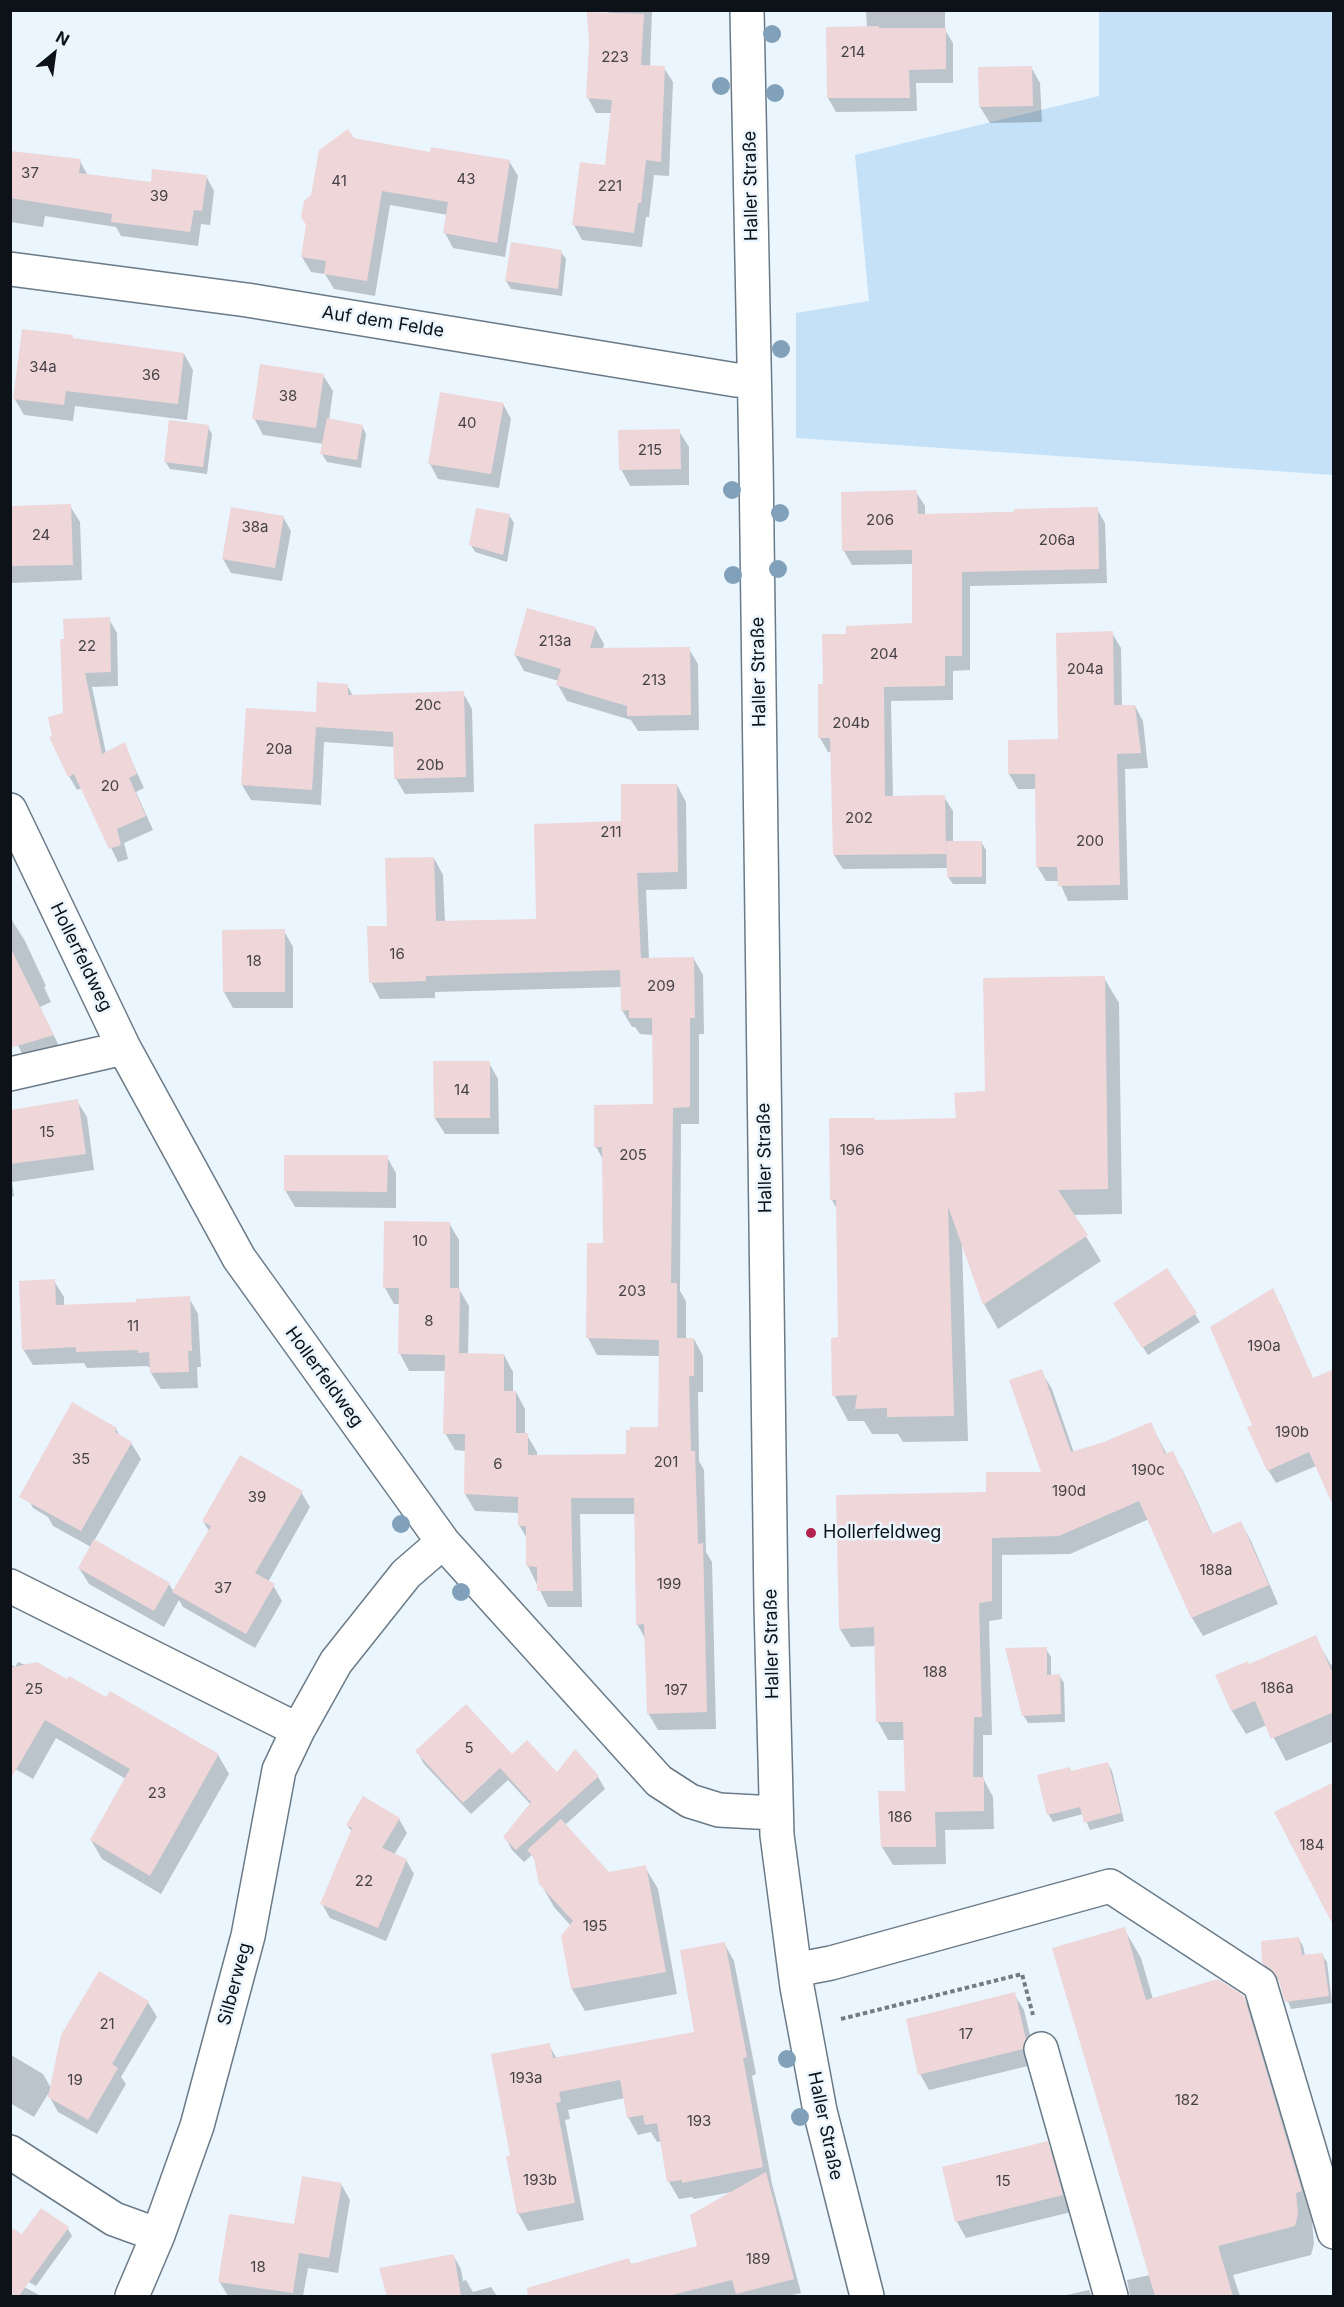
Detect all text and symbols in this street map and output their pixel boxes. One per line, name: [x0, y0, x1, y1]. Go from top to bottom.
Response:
north arrow: [24, 24, 84, 84]
text: N: [53, 27, 73, 50]
house number: 214: [841, 43, 865, 61]
house number: 223: [601, 48, 629, 66]
street label: Haller Straße: [739, 131, 763, 241]
house number: 37: [21, 164, 39, 182]
house number: 43: [457, 170, 475, 188]
house number: 41: [331, 172, 347, 190]
house number: 221: [598, 177, 622, 195]
house number: 39: [150, 187, 168, 205]
street label: Auf dem Felde: [320, 302, 446, 342]
house number: 34a: [29, 358, 57, 376]
house number: 36: [142, 366, 160, 384]
house number: 38: [279, 387, 297, 405]
house number: 40: [457, 414, 477, 432]
house number: 215: [638, 441, 662, 459]
house number: 206: [866, 511, 894, 529]
house number: 38a: [242, 518, 268, 536]
house number: 24: [32, 526, 50, 544]
house number: 206a: [1039, 531, 1075, 549]
street label: Haller Straße: [747, 617, 771, 727]
house number: 213a: [539, 632, 571, 650]
house number: 22: [78, 637, 96, 655]
house number: 204: [870, 645, 898, 663]
house number: 204a: [1067, 660, 1103, 678]
house number: 213: [642, 671, 666, 689]
house number: 20c: [414, 696, 442, 714]
house number: 204b: [832, 714, 870, 732]
house number: 20a: [265, 740, 293, 758]
house number: 20b: [416, 756, 444, 774]
house number: 20: [101, 777, 119, 795]
house number: 202: [845, 809, 873, 827]
house number: 211: [600, 823, 622, 841]
house number: 200: [1076, 832, 1104, 850]
street label: Hollerfeldweg: [45, 899, 117, 1015]
house number: 16: [389, 945, 405, 963]
house number: 18: [246, 952, 262, 970]
house number: 209: [647, 977, 675, 995]
house number: 14: [454, 1081, 470, 1099]
street label: Haller Straße: [753, 1103, 777, 1213]
house number: 15: [39, 1123, 55, 1141]
house number: 196: [840, 1141, 864, 1159]
house number: 205: [619, 1146, 647, 1164]
house number: 10: [412, 1232, 428, 1250]
house number: 203: [618, 1282, 646, 1300]
house number: 8: [424, 1312, 434, 1330]
house number: 11: [127, 1317, 139, 1335]
street label: Hollerfeldweg: [280, 1323, 368, 1431]
house number: 190a: [1247, 1337, 1281, 1355]
house number: 190b: [1275, 1423, 1309, 1441]
house number: 35: [72, 1450, 90, 1468]
house number: 201: [654, 1453, 678, 1471]
house number: 6: [493, 1455, 503, 1473]
house number: 190c: [1131, 1461, 1165, 1479]
house number: 190d: [1052, 1482, 1086, 1500]
house number: 39: [248, 1488, 266, 1506]
place label: Hollerfeldweg: [823, 1522, 941, 1544]
marker: Hollerfeldweg: [804, 1526, 818, 1540]
house number: 188a: [1199, 1561, 1233, 1579]
house number: 199: [657, 1575, 681, 1593]
house number: 37: [214, 1579, 232, 1597]
street label: Haller Straße: [760, 1589, 784, 1699]
house number: 188: [923, 1663, 947, 1681]
house number: 186a: [1260, 1679, 1294, 1697]
house number: 25: [25, 1680, 43, 1698]
house number: 197: [664, 1681, 688, 1699]
house number: 5: [464, 1739, 474, 1757]
house number: 23: [148, 1784, 166, 1802]
house number: 186: [888, 1808, 912, 1826]
house number: 184: [1299, 1836, 1325, 1854]
house number: 22: [355, 1872, 373, 1890]
house number: 195: [583, 1917, 607, 1935]
street label: Silberweg: [214, 1940, 256, 2028]
house number: 21: [99, 2015, 115, 2033]
house number: 17: [959, 2025, 973, 2043]
house number: 193a: [509, 2069, 543, 2087]
street label: Haller Straße: [803, 2070, 847, 2182]
house number: 19: [67, 2071, 83, 2089]
house number: 182: [1175, 2091, 1199, 2109]
house number: 193: [687, 2112, 711, 2130]
house number: 193b: [523, 2171, 557, 2189]
house number: 15: [995, 2172, 1011, 2190]
house number: 189: [746, 2250, 770, 2268]
house number: 18: [250, 2258, 266, 2276]

